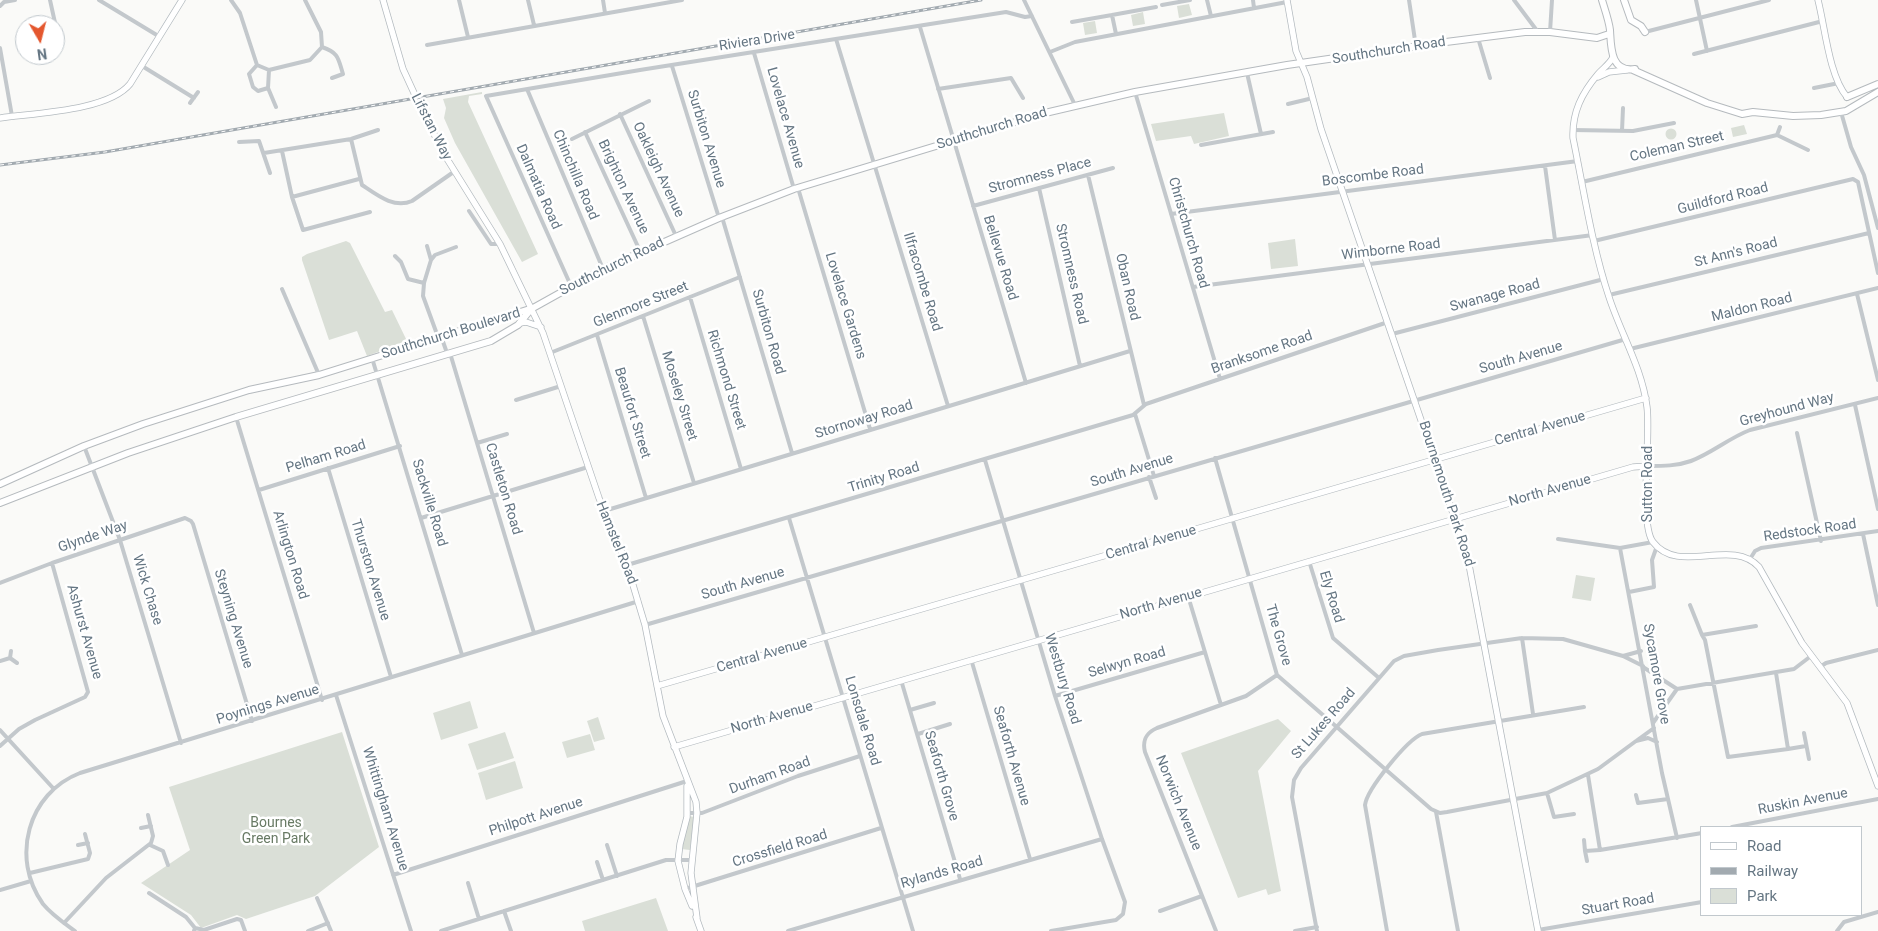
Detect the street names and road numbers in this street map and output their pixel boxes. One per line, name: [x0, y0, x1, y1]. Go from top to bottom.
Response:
street label: Riviera Drive: [718, 27, 796, 55]
street label: Southchurch Road: [1331, 34, 1447, 68]
street label: Lovelace Avenue: [763, 65, 807, 171]
street label: Surbiton Avenue: [683, 88, 729, 190]
street label: Lifstan Way: [407, 91, 455, 163]
street label: Southchurch Road: [935, 104, 1049, 154]
street label: Oakleigh Avenue: [629, 120, 687, 220]
street label: Chinchilla Road: [548, 127, 602, 223]
street label: Coleman Street: [1628, 128, 1726, 166]
street label: Brighton Avenue: [594, 137, 652, 237]
street label: Dalmatia Road: [512, 142, 564, 232]
street label: Stromness Place: [987, 154, 1093, 198]
street label: Boscombe Road: [1321, 161, 1425, 191]
street label: Christchurch Road: [1164, 176, 1212, 290]
street label: Guildford Road: [1676, 180, 1770, 218]
street label: Bellevue Road: [979, 214, 1021, 302]
street label: Stromness Road: [1051, 222, 1091, 326]
street label: Ilfracombe Road: [899, 230, 945, 334]
street label: Southchurch Road: [557, 234, 667, 300]
street label: St Ann's Road: [1693, 235, 1779, 271]
street label: Wimborne Road: [1341, 236, 1441, 264]
street label: Lovelace Gardens: [821, 251, 869, 361]
street label: Oban Road: [1111, 252, 1143, 322]
street label: Swanage Road: [1448, 276, 1542, 316]
street label: Glenmore Street: [591, 278, 691, 332]
street label: Surbiton Road: [748, 287, 788, 377]
street label: Maldon Road: [1710, 290, 1794, 326]
street label: Southchurch Boulevard: [380, 305, 522, 363]
street label: Richmond Street: [703, 328, 749, 432]
street label: Branksome Road: [1209, 328, 1315, 378]
street label: South Avenue: [1478, 338, 1564, 378]
street label: Moseley Street: [657, 349, 701, 443]
street label: Beaufort Street: [610, 365, 654, 461]
street label: Greyhound Way: [1738, 389, 1836, 431]
street label: Stornoway Road: [813, 397, 915, 443]
street label: Central Avenue: [1493, 408, 1587, 450]
street label: Bournemouth Park Road: [1415, 419, 1477, 569]
street label: Pelham Road: [284, 437, 368, 477]
street label: Castleton Road: [481, 441, 525, 537]
street label: Sutton Road: [1640, 446, 1656, 522]
street label: South Avenue: [1089, 450, 1175, 492]
street label: Sackville Road: [408, 457, 450, 549]
street label: Trinity Road: [846, 459, 922, 497]
street label: North Avenue: [1507, 471, 1593, 511]
street label: Hamstel Road: [592, 499, 640, 587]
street label: Arlington Road: [269, 509, 311, 601]
street label: Redstock Road: [1762, 516, 1858, 546]
street label: Glynde Way: [56, 517, 130, 557]
street label: Thurston Avenue: [347, 517, 393, 623]
street label: Central Avenue: [1104, 522, 1198, 564]
street label: Wick Chase: [128, 553, 166, 627]
street label: South Avenue: [700, 564, 786, 604]
street label: Steyning Avenue: [210, 567, 256, 671]
street label: Ely Road: [1315, 569, 1347, 625]
street label: Ashurst Avenue: [62, 583, 106, 681]
street label: North Avenue: [1118, 584, 1204, 624]
street label: The Grove: [1261, 602, 1295, 668]
street label: Sycamore Grove: [1639, 622, 1673, 726]
street label: Westbury Road: [1040, 632, 1084, 726]
street label: Central Avenue: [715, 635, 809, 677]
street label: Selwyn Road: [1086, 644, 1168, 682]
street label: Lonsdale Road: [840, 674, 884, 768]
street label: Poynings Avenue: [215, 681, 321, 729]
street label: St Lukes Road: [1289, 685, 1359, 763]
street label: North Avenue: [729, 698, 815, 738]
street label: Seaforth Avenue: [989, 704, 1033, 808]
street label: Seaforth Grove: [920, 729, 962, 823]
street label: Whittingham Avenue: [358, 745, 412, 873]
street label: Norwich Avenue: [1151, 753, 1205, 853]
street label: Durham Road: [727, 754, 813, 798]
street label: Ruskin Avenue: [1757, 785, 1849, 819]
street label: Philpott Avenue: [487, 794, 585, 840]
street label: Crossfield Road: [731, 827, 829, 871]
street label: Rylands Road: [899, 853, 985, 893]
street label: Stuart Road: [1580, 890, 1656, 920]

